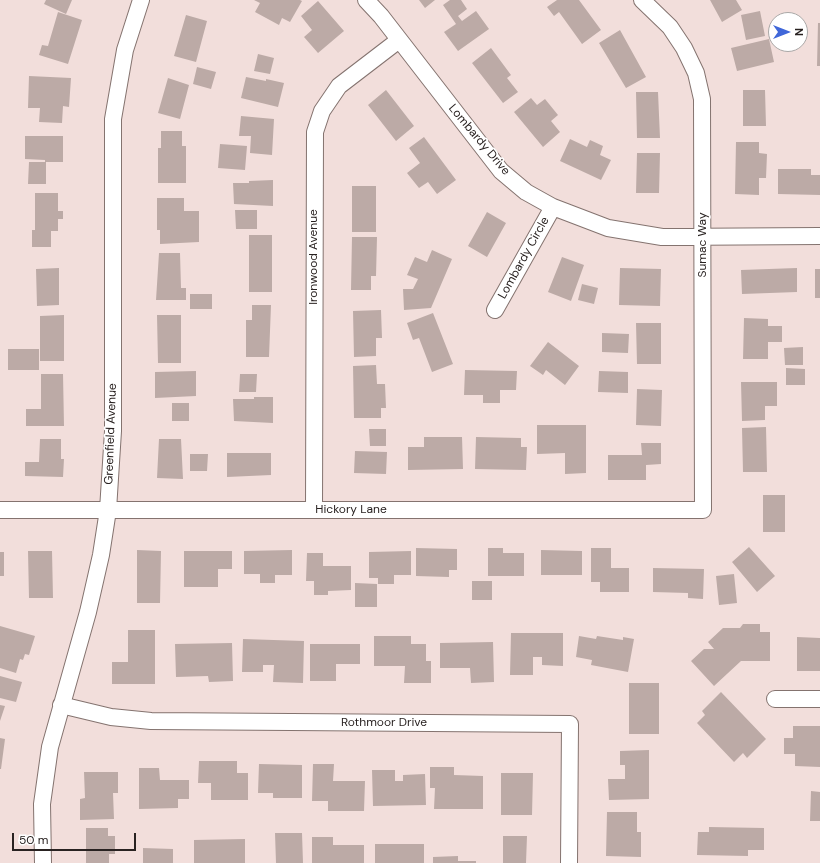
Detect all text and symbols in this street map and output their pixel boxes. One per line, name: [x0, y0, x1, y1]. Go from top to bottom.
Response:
north arrow: [768, 12, 808, 52]
text: N: [792, 28, 806, 36]
street label: Lombardy Drive: [445, 102, 513, 178]
street label: Ironwood Avenue: [307, 209, 321, 305]
street label: Sumac Way: [696, 212, 710, 278]
street label: Lombardy Circle: [496, 214, 552, 302]
street label: Greenfield Avenue: [102, 383, 120, 485]
street label: Hickory Lane: [315, 503, 387, 517]
street label: Rothmoor Drive: [341, 716, 427, 730]
scale bar: [14, 825, 138, 851]
text: 50 m: [19, 832, 48, 848]

